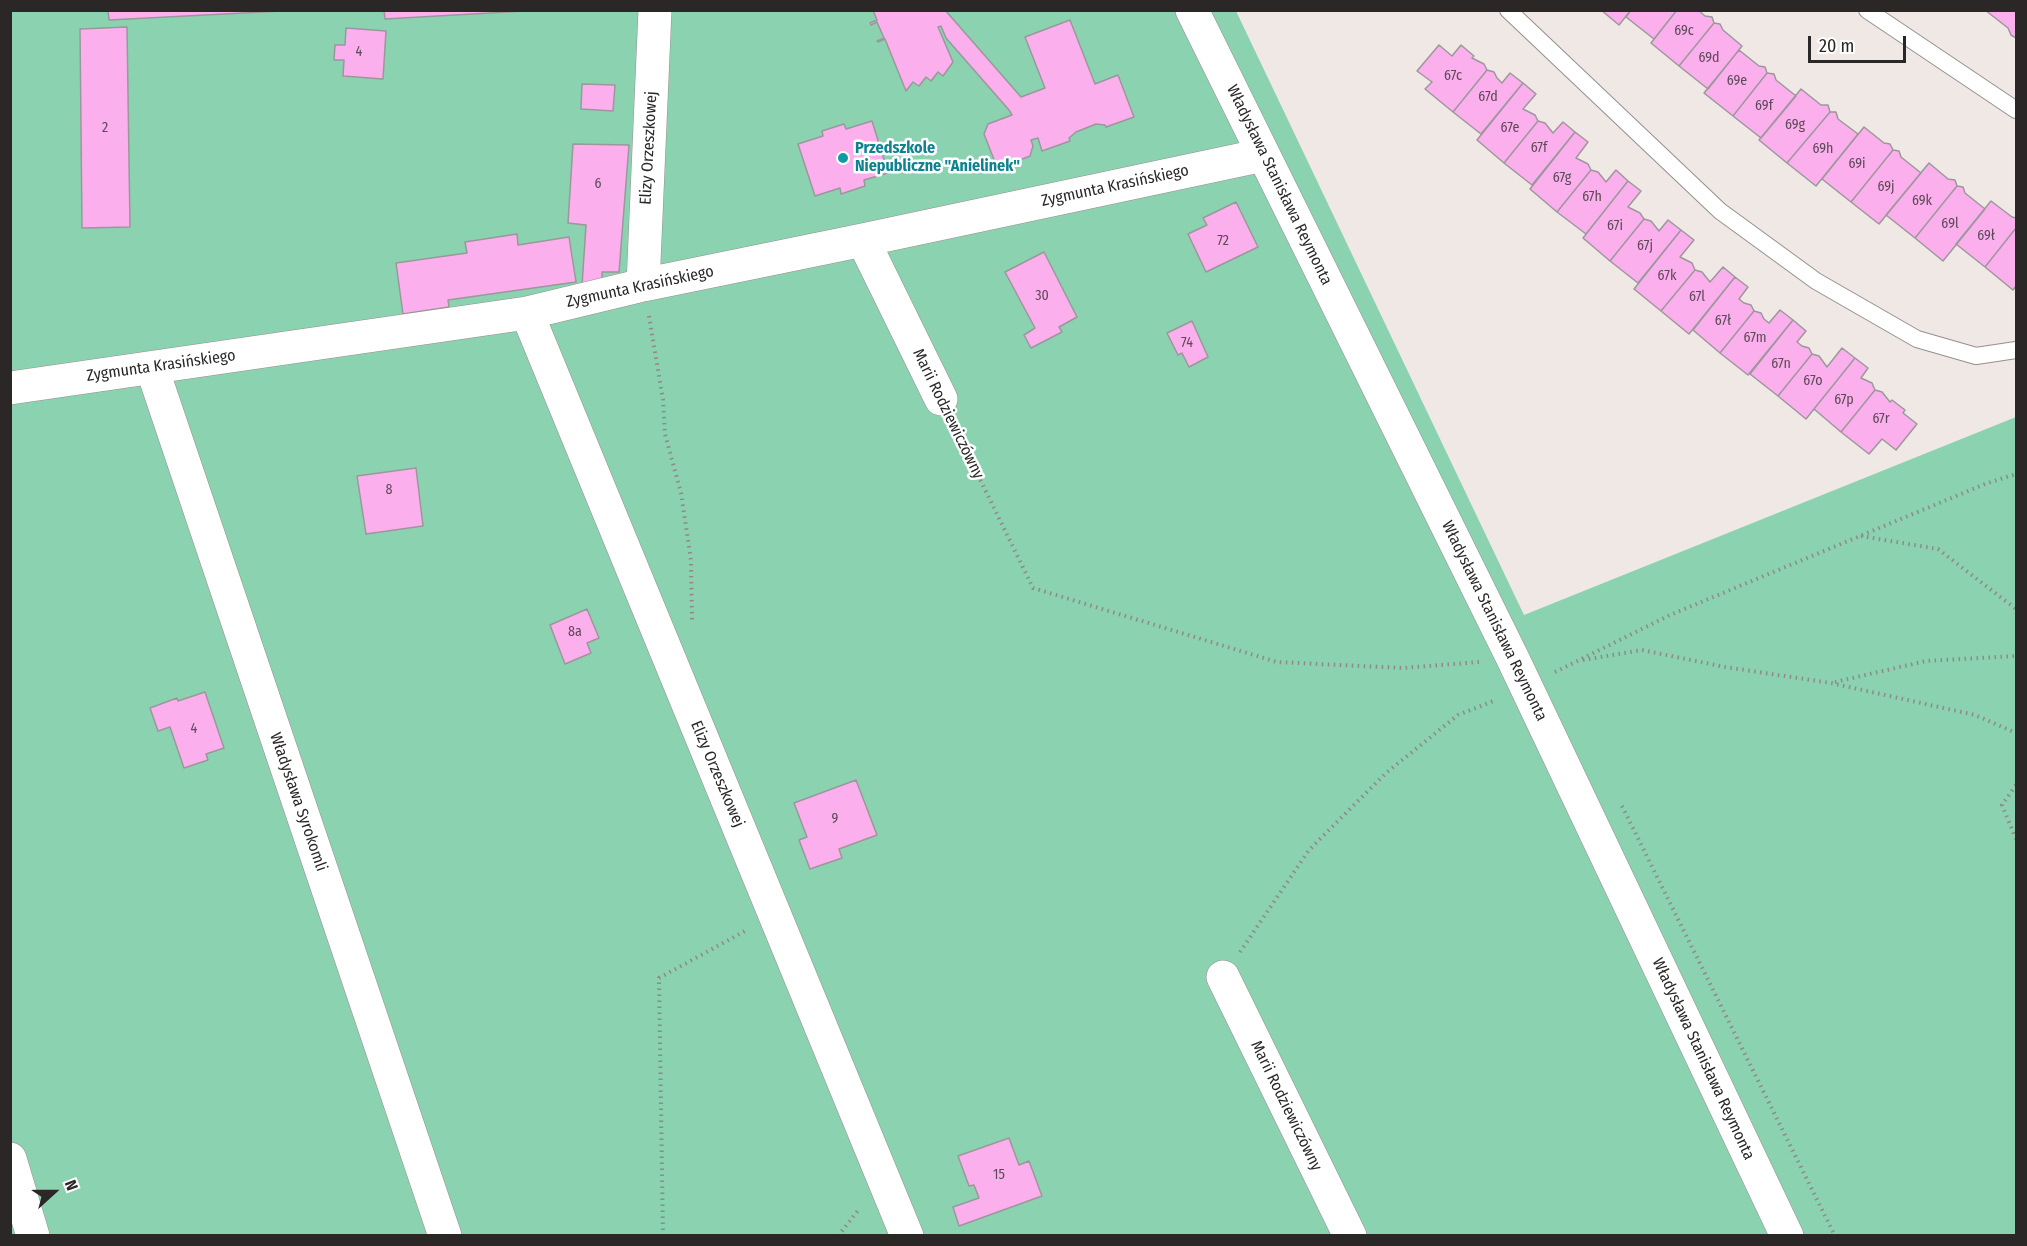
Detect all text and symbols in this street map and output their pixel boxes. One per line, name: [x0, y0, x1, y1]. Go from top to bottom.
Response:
house number: 69c: [1674, 23, 1694, 39]
scale bar: [1811, 24, 1908, 62]
text: 20 m: [1819, 35, 1854, 57]
house number: 4: [356, 44, 362, 60]
house number: 69d: [1698, 50, 1720, 66]
house number: 67c: [1444, 68, 1462, 84]
house number: 69e: [1727, 73, 1747, 89]
street label: Władysława Stanisława Reymonta: [1222, 82, 1336, 288]
house number: 67d: [1478, 89, 1498, 105]
street label: Elizy Orzeszkowej: [636, 91, 662, 205]
house number: 69f: [1755, 98, 1773, 114]
house number: 69g: [1785, 117, 1805, 133]
house number: 2: [102, 120, 108, 136]
house number: 67e: [1501, 120, 1519, 136]
place label: Przedszkole Niepubliczne "Anielinek": [855, 139, 1020, 177]
house number: 67f: [1531, 140, 1547, 156]
house number: 69h: [1813, 141, 1833, 157]
marker: Przedszkole Niepubliczne "Anielinek": [836, 151, 850, 165]
house number: 69i: [1848, 156, 1866, 172]
street label: Zygmunta Krasińskiego: [1040, 161, 1190, 211]
house number: 67g: [1553, 170, 1571, 186]
house number: 6: [595, 176, 601, 192]
house number: 69j: [1877, 179, 1895, 195]
house number: 67h: [1582, 189, 1602, 205]
house number: 69k: [1912, 193, 1932, 209]
house number: 69l: [1941, 216, 1959, 232]
house number: 67i: [1607, 218, 1623, 234]
house number: 69ł: [1977, 228, 1995, 244]
house number: 72: [1217, 233, 1229, 249]
house number: 67j: [1637, 238, 1653, 254]
street label: Zygmunta Krasińskiego: [565, 262, 715, 312]
house number: 67k: [1658, 268, 1676, 284]
house number: 30: [1035, 288, 1049, 304]
house number: 67l: [1689, 289, 1705, 305]
house number: 67ł: [1715, 313, 1731, 329]
house number: 67m: [1744, 330, 1766, 346]
house number: 74: [1181, 335, 1193, 351]
street label: Zygmunta Krasińskiego: [85, 346, 237, 386]
street label: Marii Rodziewiczówny: [908, 346, 988, 482]
house number: 67n: [1771, 356, 1791, 372]
house number: 67o: [1803, 373, 1823, 389]
house number: 67p: [1834, 392, 1854, 408]
house number: 67r: [1872, 411, 1890, 427]
house number: 8: [386, 482, 392, 498]
street label: Władysława Stanisława Reymonta: [1437, 518, 1551, 724]
house number: 8a: [568, 624, 582, 640]
street label: Elizy Orzeszkowej: [686, 718, 748, 830]
house number: 4: [191, 721, 197, 737]
street label: Władysława Syrokomli: [265, 730, 331, 874]
house number: 9: [832, 811, 838, 827]
street label: Władysława Stanisława Reymonta: [1648, 955, 1758, 1163]
street label: Marii Rodziewiczówny: [1246, 1038, 1326, 1174]
north arrow: [24, 1162, 84, 1222]
house number: 15: [993, 1167, 1005, 1183]
text: N: [61, 1177, 82, 1193]

